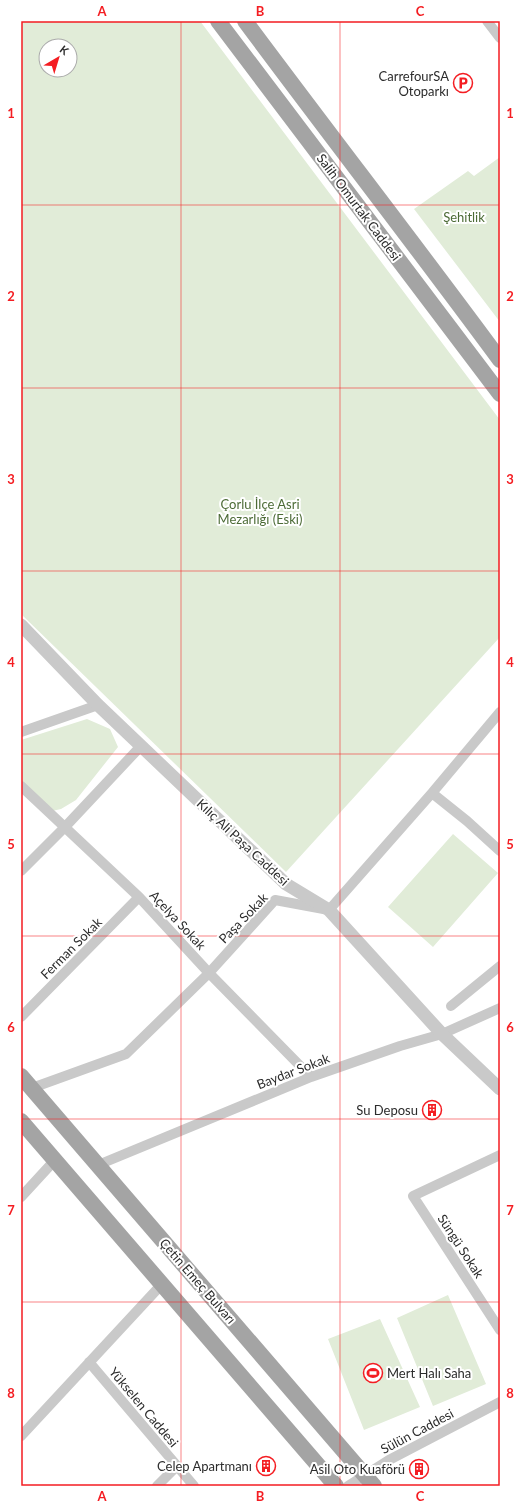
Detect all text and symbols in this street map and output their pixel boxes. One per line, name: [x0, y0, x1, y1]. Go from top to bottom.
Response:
text: A: [96, 3, 107, 19]
text: B: [256, 3, 265, 19]
text: C: [416, 3, 425, 19]
north arrow: [38, 38, 78, 78]
text: K: [57, 42, 72, 57]
place label: CarrefourSA Otoparkı: [379, 68, 449, 99]
parking icon: CarrefourSA Otoparkı: [452, 72, 474, 94]
text: 1: [7, 105, 15, 121]
text: 1: [506, 105, 514, 121]
street label: Salih Omurtak Caddesi: [314, 150, 404, 264]
park label: Şehitlik: [443, 209, 485, 225]
text: 2: [7, 288, 15, 304]
text: 2: [506, 288, 514, 304]
text: 3: [7, 471, 15, 487]
text: 3: [506, 471, 514, 487]
park label: Çorlu İlçe Asri Mezarlığı (Eski): [218, 496, 302, 527]
text: 4: [7, 654, 15, 670]
text: 4: [506, 654, 514, 670]
street label: Kılıç Ali Paşa Caddesi: [194, 795, 292, 889]
text: 5: [7, 836, 15, 852]
text: 5: [506, 836, 514, 852]
street label: Açelya Sokak: [147, 887, 210, 953]
street label: Paşa Sokak: [215, 889, 271, 946]
street label: Ferman Sokak: [37, 914, 105, 982]
text: 6: [7, 1019, 15, 1035]
text: 6: [506, 1019, 514, 1035]
street label: Baydar Sokak: [254, 1050, 332, 1092]
building icon: Su Deposu: [421, 1099, 443, 1121]
place label: Su Deposu: [356, 1102, 418, 1118]
text: 7: [7, 1202, 15, 1218]
text: 7: [506, 1202, 514, 1218]
street label: Süngü Sokak: [434, 1211, 488, 1281]
street label: Çetin Emeç Bulvarı: [157, 1235, 239, 1327]
sports icon: Mert Halı Saha: [362, 1362, 384, 1384]
street label: Yükselen Caddesi: [106, 1364, 182, 1450]
place label: Mert Halı Saha: [387, 1365, 471, 1381]
text: 8: [7, 1385, 15, 1401]
text: 8: [506, 1385, 514, 1401]
street label: Sülün Caddesi: [378, 1405, 456, 1457]
building icon: Celep Apartmanı: [255, 1455, 277, 1477]
place label: Celep Apartmanı: [157, 1458, 252, 1474]
building icon: Asil Oto Kuaförü: [408, 1458, 430, 1480]
place label: Asil Oto Kuaförü: [310, 1461, 405, 1477]
text: A: [96, 1488, 107, 1504]
text: B: [256, 1488, 265, 1504]
text: C: [416, 1488, 425, 1504]

